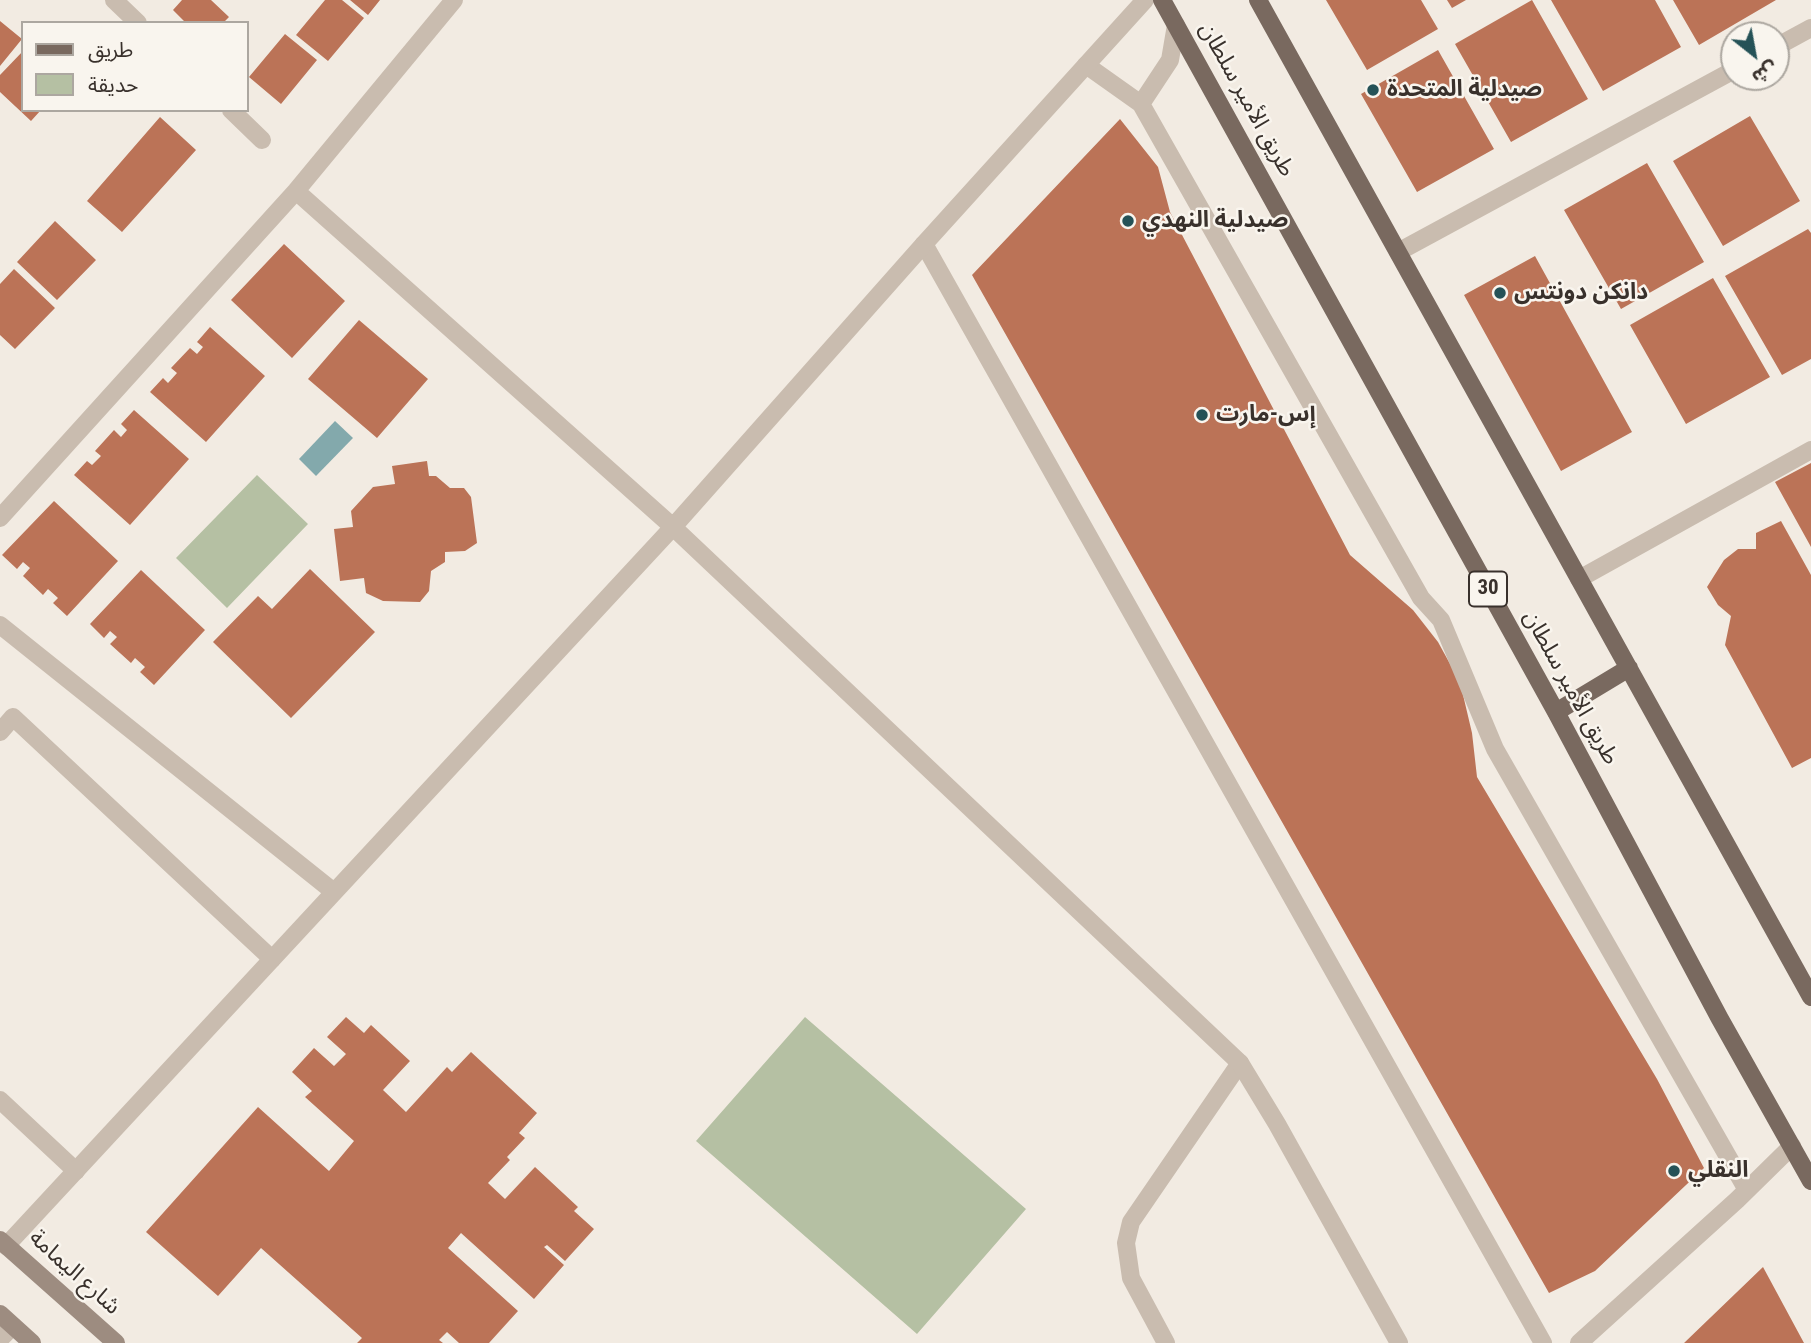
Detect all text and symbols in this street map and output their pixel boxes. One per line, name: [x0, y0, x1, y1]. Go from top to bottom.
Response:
street label: طريق الأمير سلطان: [1192, 18, 1300, 182]
legend: [21, 21, 248, 112]
north arrow: [1720, 21, 1790, 91]
text: طريق: [88, 38, 133, 62]
text: ش: [1748, 56, 1782, 89]
text: حديقة: [88, 73, 138, 97]
place label: صيدلية المتحدة: [1387, 76, 1542, 104]
marker: صيدلية المتحدة: [1365, 82, 1381, 98]
place label: صيدلية النهدي: [1142, 207, 1288, 235]
marker: صيدلية النهدي: [1120, 213, 1136, 229]
place label: دانكن دونتس: [1514, 279, 1648, 307]
marker: دانكن دونتس: [1492, 285, 1508, 301]
place label: إس-مارت: [1216, 401, 1316, 429]
marker: إس-مارت: [1194, 407, 1210, 423]
road number: 30: [1469, 572, 1507, 606]
street label: طريق الأمير سلطان: [1516, 606, 1624, 770]
place label: النقلي: [1688, 1157, 1748, 1185]
marker: النقلي: [1666, 1163, 1682, 1179]
street label: شارع اليمامة: [23, 1225, 125, 1321]

